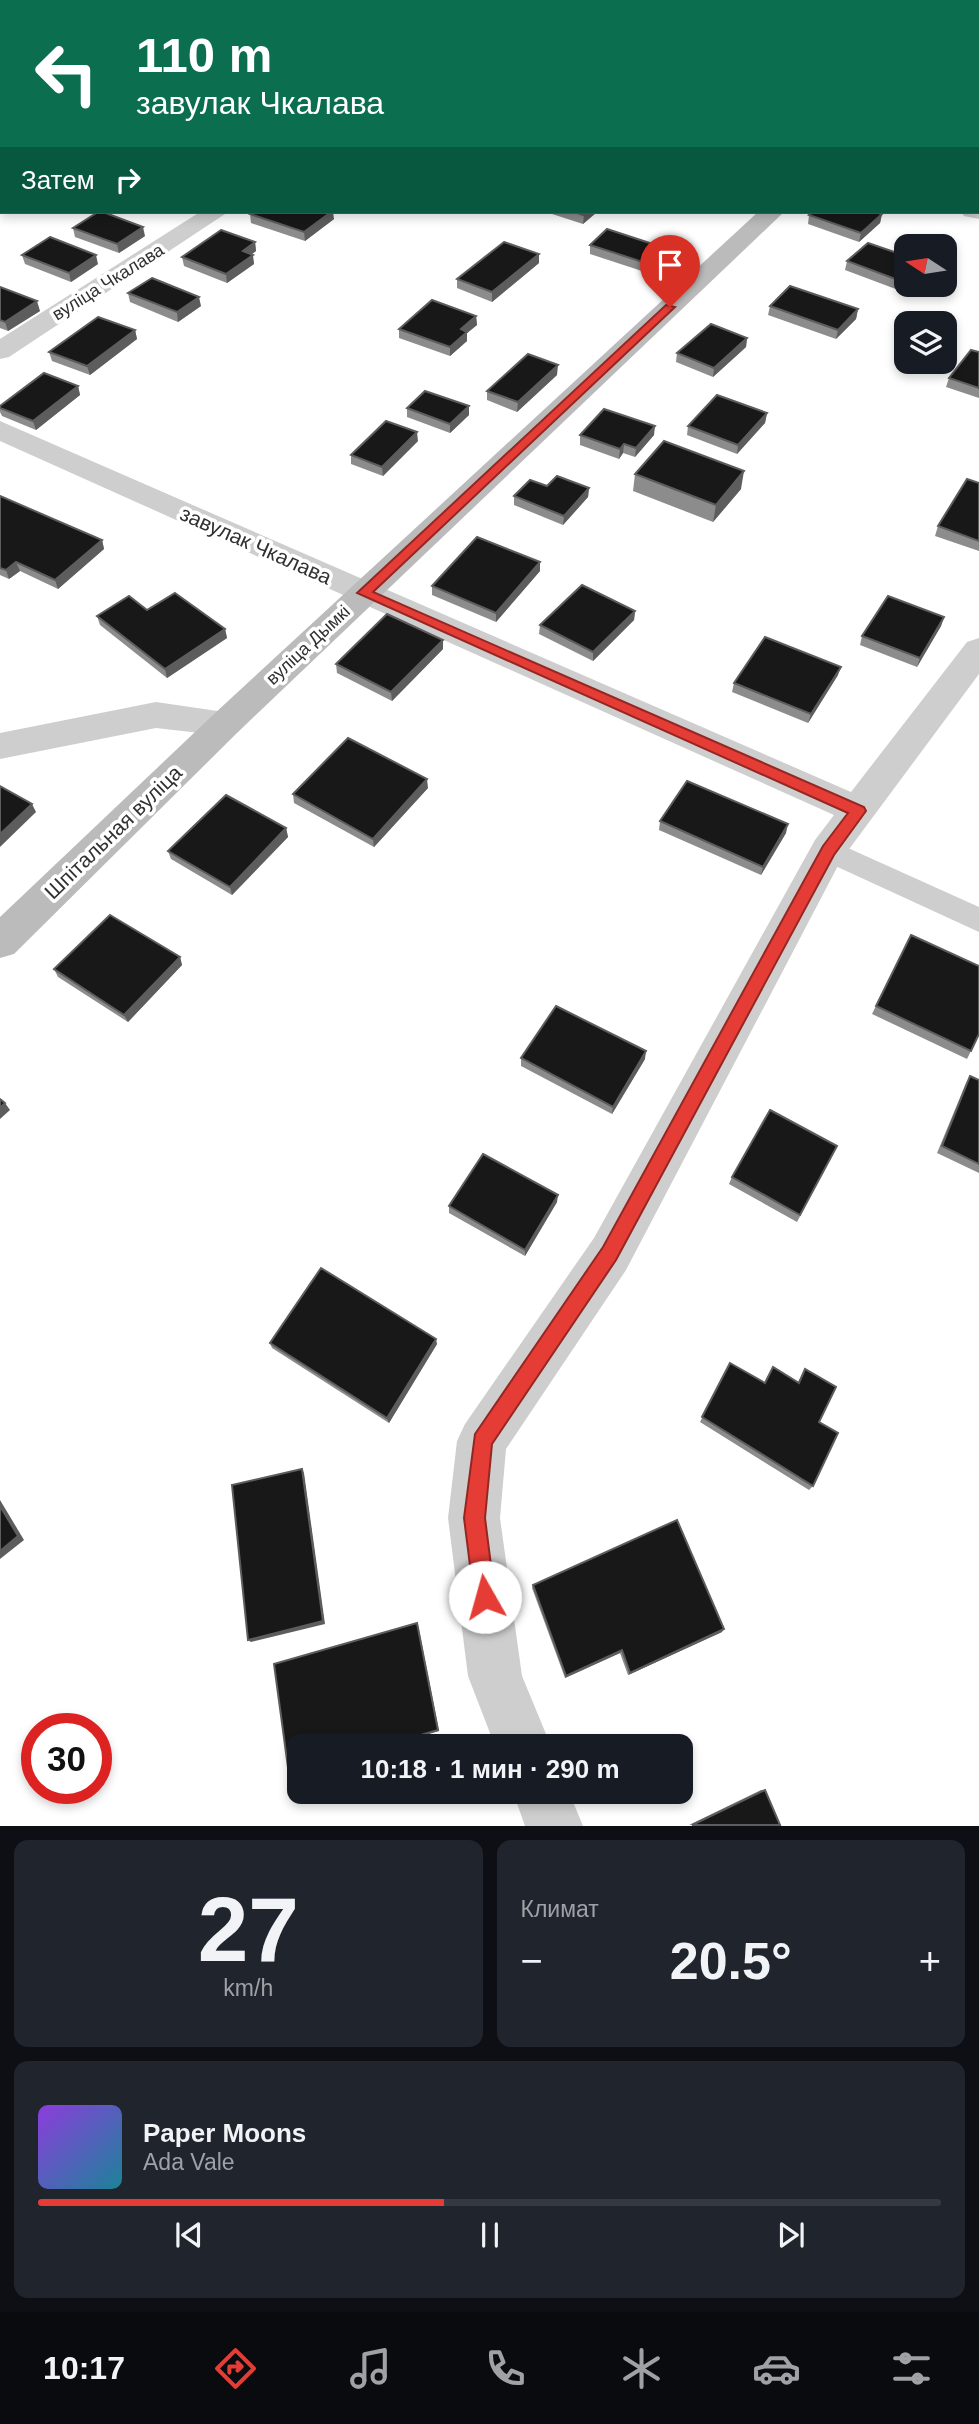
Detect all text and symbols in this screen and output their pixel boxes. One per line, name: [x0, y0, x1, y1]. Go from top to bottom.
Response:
icon: left: [21, 28, 112, 119]
text: 110 m: [136, 28, 272, 82]
text: завулак Чкалава: [136, 85, 384, 121]
icon: right: [109, 161, 147, 199]
text: Затем: [21, 165, 95, 195]
north arrow: [894, 234, 957, 298]
map controls: [894, 234, 957, 374]
pin: [640, 235, 700, 307]
street label: вуліца Чкалава: [49, 239, 168, 324]
icon: arrive: [651, 246, 689, 284]
button: layers: [894, 311, 957, 374]
street label: завулак Чкалава: [177, 501, 335, 589]
street label: вуліца Дымкі: [262, 601, 354, 689]
street label: Шпітальная вуліца: [40, 761, 186, 903]
position arrow: [448, 1560, 522, 1634]
speed limit sign: 30: [21, 1713, 112, 1804]
text: 10:18 · 1 мин · 290 m: [360, 1754, 620, 1784]
text: 27: [198, 1879, 299, 1980]
text: Климат: [521, 1896, 599, 1922]
text: 20.5°: [670, 1932, 792, 1990]
text: −: [521, 1940, 543, 1982]
text: +: [919, 1940, 941, 1982]
text: km/h: [223, 1975, 273, 2001]
text: Paper Moons: [143, 2118, 306, 2148]
text: Ada Vale: [143, 2149, 235, 2175]
icon: previous: [170, 2216, 208, 2254]
icon: pause: [471, 2216, 509, 2254]
icon: next: [772, 2216, 810, 2254]
icon: directions: [211, 2344, 260, 2393]
icon: music: [346, 2344, 395, 2393]
icon: phone: [481, 2344, 530, 2393]
icon: climate: [617, 2344, 666, 2393]
icon: car: [752, 2344, 801, 2393]
icon: filters: [887, 2344, 936, 2393]
text: 10:17: [43, 2350, 125, 2386]

